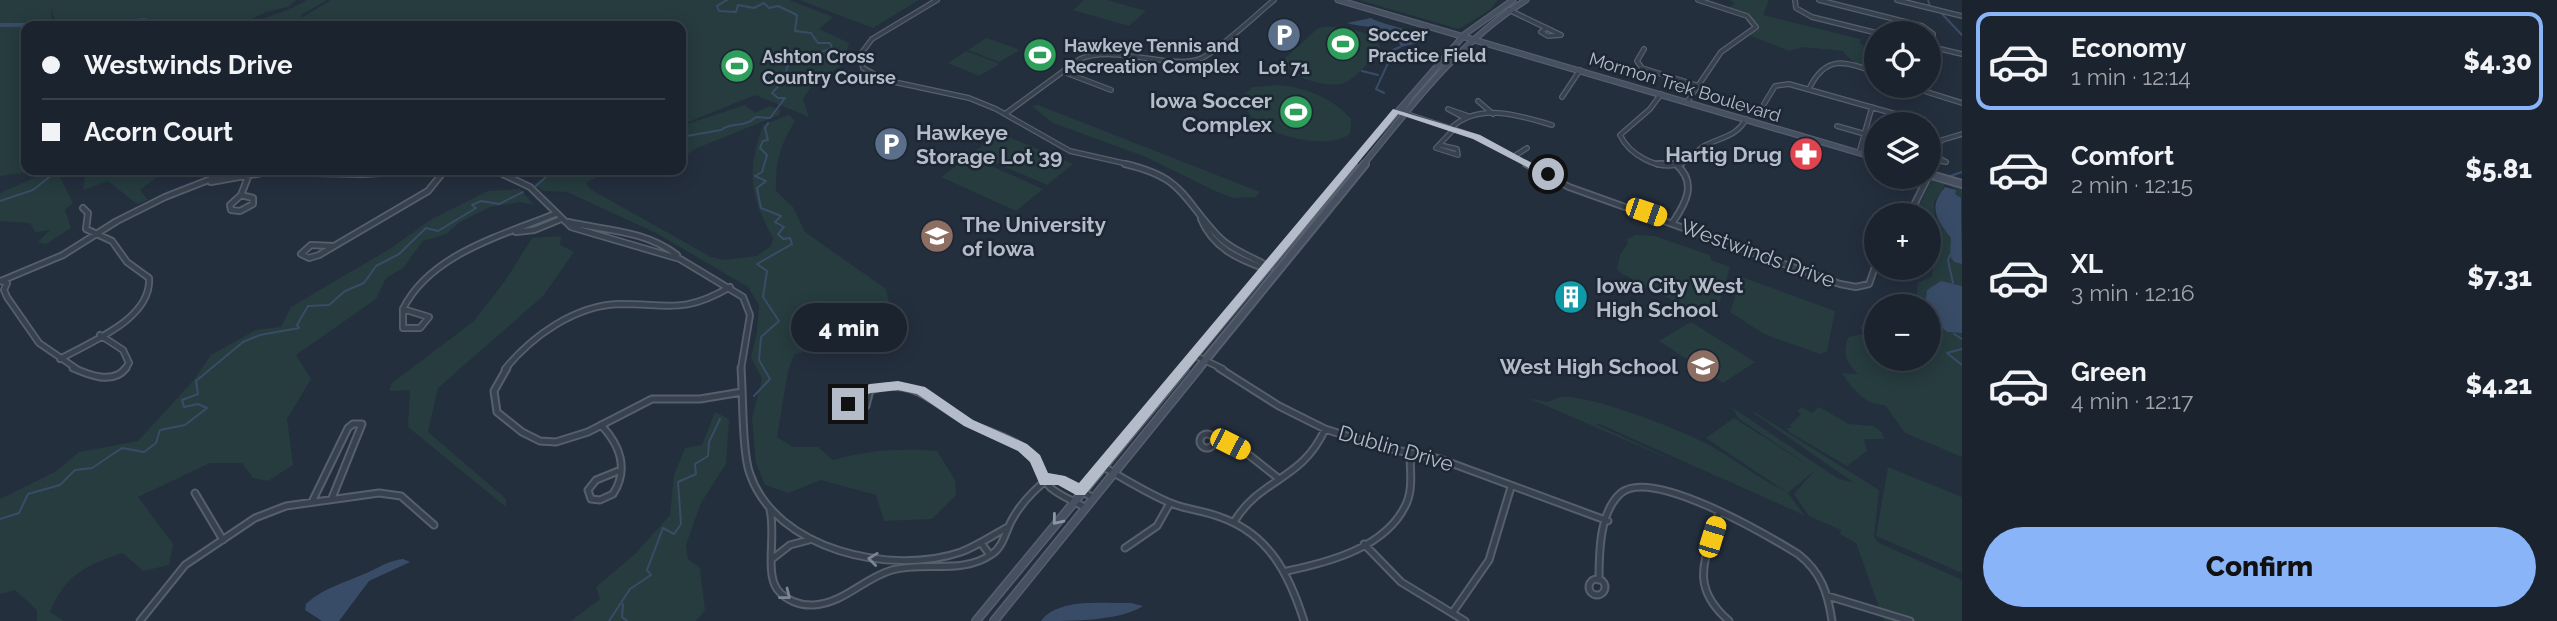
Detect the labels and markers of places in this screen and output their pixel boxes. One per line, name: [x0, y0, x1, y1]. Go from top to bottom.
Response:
parking icon: Lot 71: [1265, 16, 1303, 54]
place label: Soccer Practice Field: [1368, 24, 1486, 66]
sports icon: Soccer Practice Field: [1324, 25, 1362, 63]
place label: Hawkeye Tennis and Recreation Complex: [1064, 35, 1240, 77]
sports icon: Hawkeye Tennis and Recreation Complex: [1021, 36, 1059, 74]
place label: Ashton Cross Country Course: [762, 46, 896, 88]
sports icon: Ashton Cross Country Course: [718, 47, 756, 85]
place label: Lot 71: [1258, 57, 1310, 78]
place label: Iowa Soccer Complex: [1150, 88, 1273, 137]
sports icon: Iowa Soccer Complex: [1277, 93, 1315, 131]
place label: Hawkeye Storage Lot 39: [916, 120, 1062, 169]
parking icon: Hawkeye Storage Lot 39: [872, 125, 910, 163]
pharmacy icon: Hartig Drug: [1787, 135, 1825, 173]
place label: Hartig Drug: [1665, 142, 1782, 167]
place label: The University of Iowa: [962, 212, 1107, 261]
school or university icon: The University of Iowa: [918, 217, 956, 255]
place label: Iowa City West High School: [1596, 273, 1743, 322]
building icon: Iowa City West High School: [1552, 278, 1590, 316]
school or university icon: West High School: [1684, 347, 1722, 385]
place label: West High School: [1500, 354, 1678, 379]

